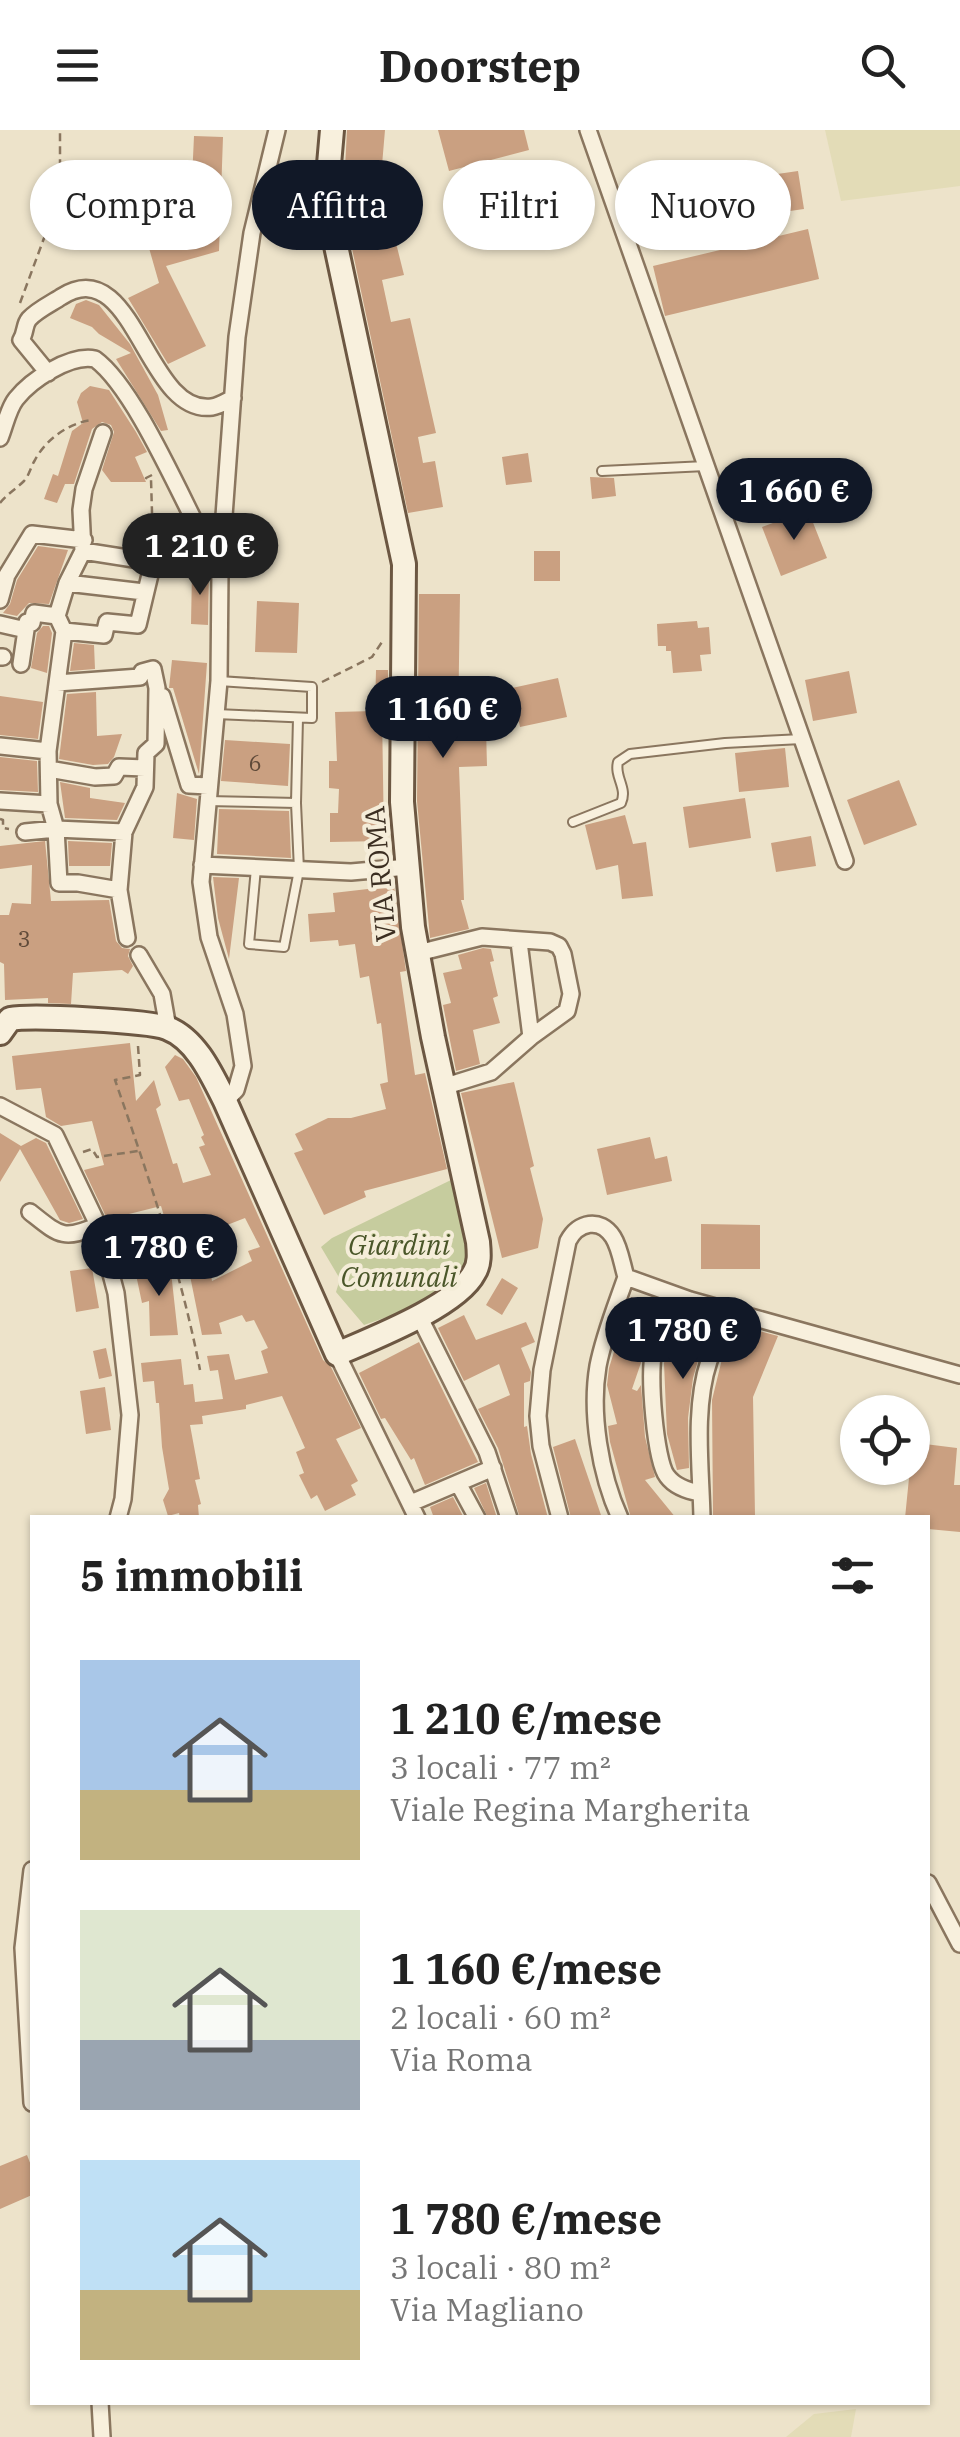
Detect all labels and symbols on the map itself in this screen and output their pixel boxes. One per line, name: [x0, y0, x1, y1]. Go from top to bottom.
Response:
pin: 1 660 €: [702, 458, 886, 543]
pin: 1 210 €: [108, 513, 292, 598]
pin: 1 160 €: [351, 676, 535, 761]
house number: 6: [248, 748, 262, 777]
street label: VIA ROMA: [355, 805, 404, 943]
house number: 3: [17, 924, 31, 953]
pin: 1 780 €: [67, 1214, 251, 1299]
park label: Giardini Comunali: [340, 1226, 458, 1295]
pin: 1 780 €: [591, 1297, 775, 1382]

